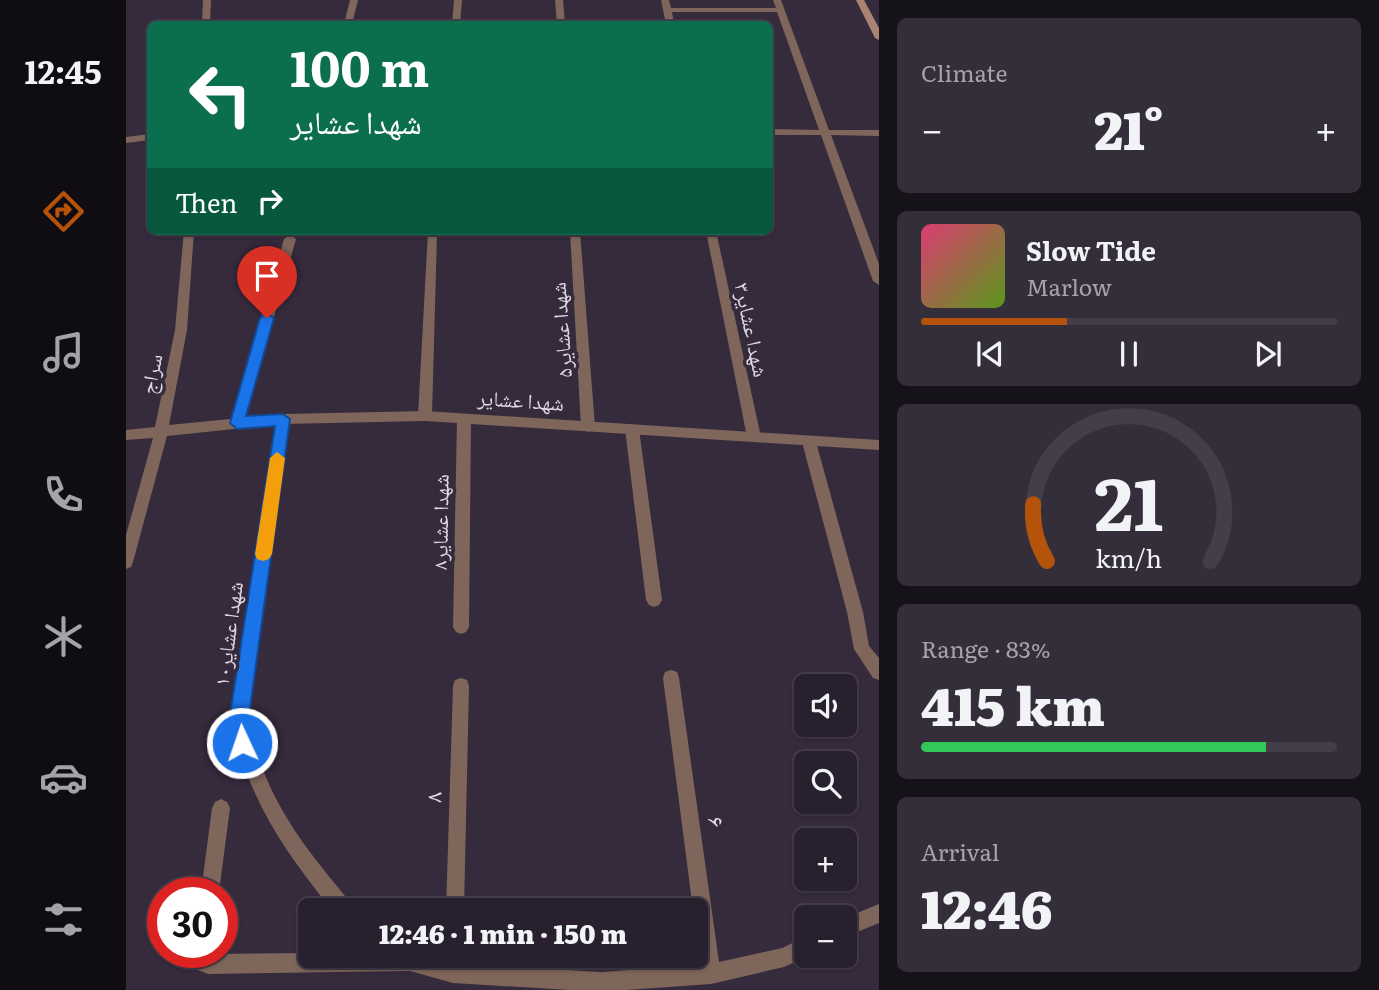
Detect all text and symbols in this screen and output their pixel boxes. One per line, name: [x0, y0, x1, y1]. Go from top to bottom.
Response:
text: 100 m: [290, 29, 429, 102]
text: 12:45: [24, 46, 102, 94]
icon: left: [175, 49, 266, 140]
text: Climate: [921, 55, 1007, 89]
text: 21°: [1094, 89, 1164, 166]
text: شهدا عشایر: [290, 96, 422, 144]
text: −: [921, 99, 943, 156]
text: +: [1315, 99, 1337, 156]
text: Then: [175, 182, 237, 221]
icon: right: [251, 182, 289, 220]
icon: directions: [39, 187, 88, 236]
text: Slow Tide: [1026, 230, 1156, 269]
pin: [237, 246, 297, 318]
icon: arrive: [248, 257, 286, 295]
text: Marlow: [1026, 269, 1112, 303]
street label: شهدا عشایر۳: [728, 279, 779, 380]
street label: شهدا عشایر۵: [541, 281, 578, 379]
icon: music: [39, 328, 88, 377]
icon: previous: [971, 335, 1009, 373]
icon: pause: [1110, 335, 1148, 373]
icon: next: [1249, 335, 1287, 373]
street label: سراج: [130, 351, 169, 396]
street label: شهدا عشایر: [476, 380, 565, 417]
text: 21: [1094, 445, 1164, 553]
icon: phone: [39, 470, 88, 519]
street label: شهدا عشایر۸: [422, 474, 455, 570]
text: km/h: [1096, 539, 1162, 576]
street label: شهدا عشایر۱۰: [204, 579, 249, 688]
icon: climate: [39, 612, 88, 661]
text: Range · 83%: [921, 631, 1051, 665]
text: 415 km: [921, 665, 1105, 742]
map controls: [794, 674, 857, 968]
button: sound: [794, 674, 857, 737]
position arrow: [205, 706, 279, 780]
button: search: [794, 751, 857, 814]
icon: car: [39, 753, 88, 802]
street label: ۸: [414, 791, 449, 803]
street label: ۶: [700, 814, 737, 829]
button: +: [794, 828, 857, 891]
text: Arrival: [921, 834, 1000, 868]
text: 12:46: [921, 868, 1053, 945]
speed limit sign: 30: [147, 877, 238, 968]
icon: filters: [39, 895, 88, 944]
button: −: [794, 905, 857, 968]
text: 12:46 · 1 min · 150 m: [379, 913, 627, 952]

